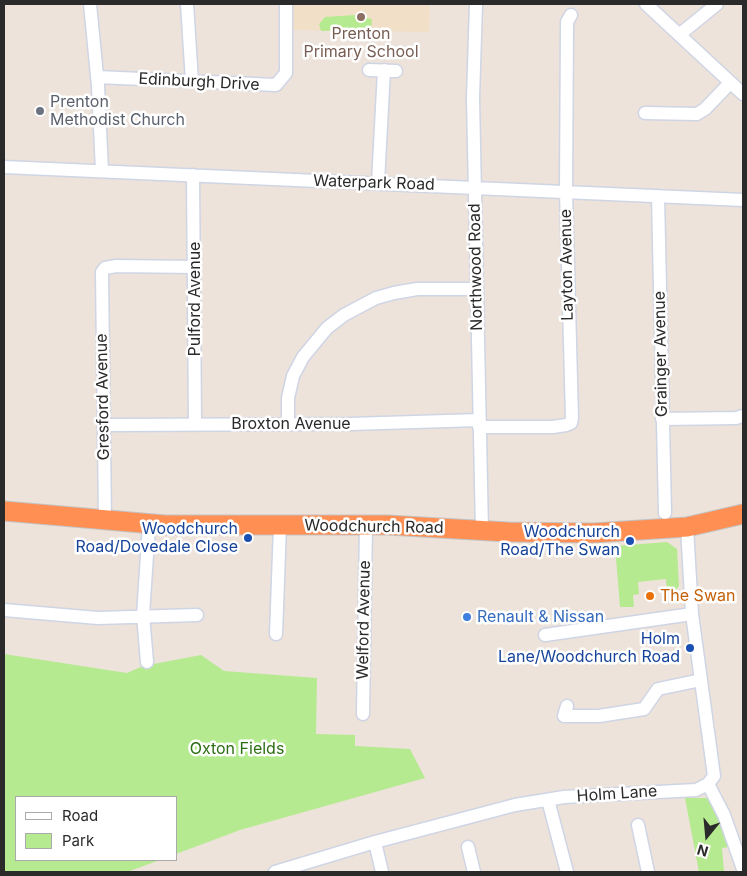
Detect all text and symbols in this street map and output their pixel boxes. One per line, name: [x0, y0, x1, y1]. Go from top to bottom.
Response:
marker: Prenton Primary School: [355, 11, 367, 23]
place label: Prenton Primary School: [303, 24, 419, 62]
street label: Edinburgh Drive: [138, 69, 260, 95]
place label: Prenton Methodist Church: [50, 92, 185, 130]
marker: Prenton Methodist Church: [34, 105, 46, 117]
street label: Waterpark Road: [313, 171, 435, 195]
street label: Northwood Road: [465, 203, 487, 331]
street label: Layton Avenue: [556, 209, 578, 321]
street label: Pulford Avenue: [185, 242, 205, 356]
street label: Grainger Avenue: [650, 291, 672, 417]
street label: Gresford Avenue: [92, 333, 114, 461]
street label: Broxton Avenue: [231, 414, 351, 434]
street label: Woodchurch Road: [304, 516, 444, 538]
place label: Woodchurch Road/Dovedale Close: [75, 519, 238, 557]
place label: Woodchurch Road/The Swan: [500, 522, 620, 560]
marker: Woodchurch Road/Dovedale Close: [242, 532, 254, 544]
marker: Woodchurch Road/The Swan: [624, 535, 636, 547]
street label: Welford Avenue: [353, 560, 375, 680]
place label: The Swan: [660, 586, 735, 606]
marker: The Swan: [644, 590, 656, 602]
place label: Renault & Nissan: [477, 607, 604, 627]
marker: Renault & Nissan: [461, 611, 473, 623]
place label: Holm Lane/Woodchurch Road: [498, 629, 680, 667]
marker: Holm Lane/Woodchurch Road: [684, 642, 696, 654]
park label: Oxton Fields: [190, 739, 284, 759]
street label: Holm Lane: [576, 782, 658, 806]
legend: [15, 796, 178, 861]
text: Road: [62, 806, 98, 825]
north arrow: [682, 811, 732, 861]
text: Park: [62, 831, 94, 850]
text: N: [695, 841, 710, 861]

